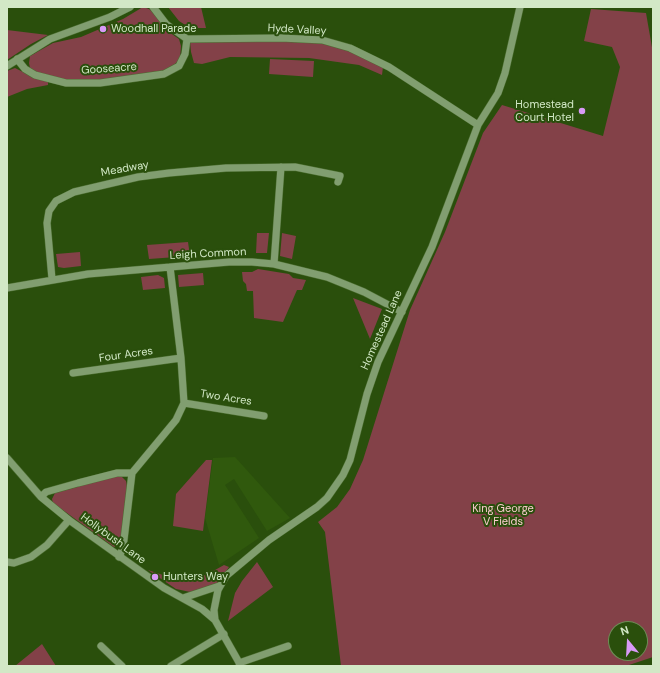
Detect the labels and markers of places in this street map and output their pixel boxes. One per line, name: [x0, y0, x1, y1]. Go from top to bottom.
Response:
place label: Woodhall Parade: [111, 22, 196, 36]
marker: Woodhall Parade: [98, 24, 108, 34]
place label: Homestead Court Hotel: [515, 98, 574, 124]
marker: Homestead Court Hotel: [577, 106, 587, 116]
place label: Hunters Way: [163, 570, 228, 584]
marker: Hunters Way: [150, 572, 160, 582]

